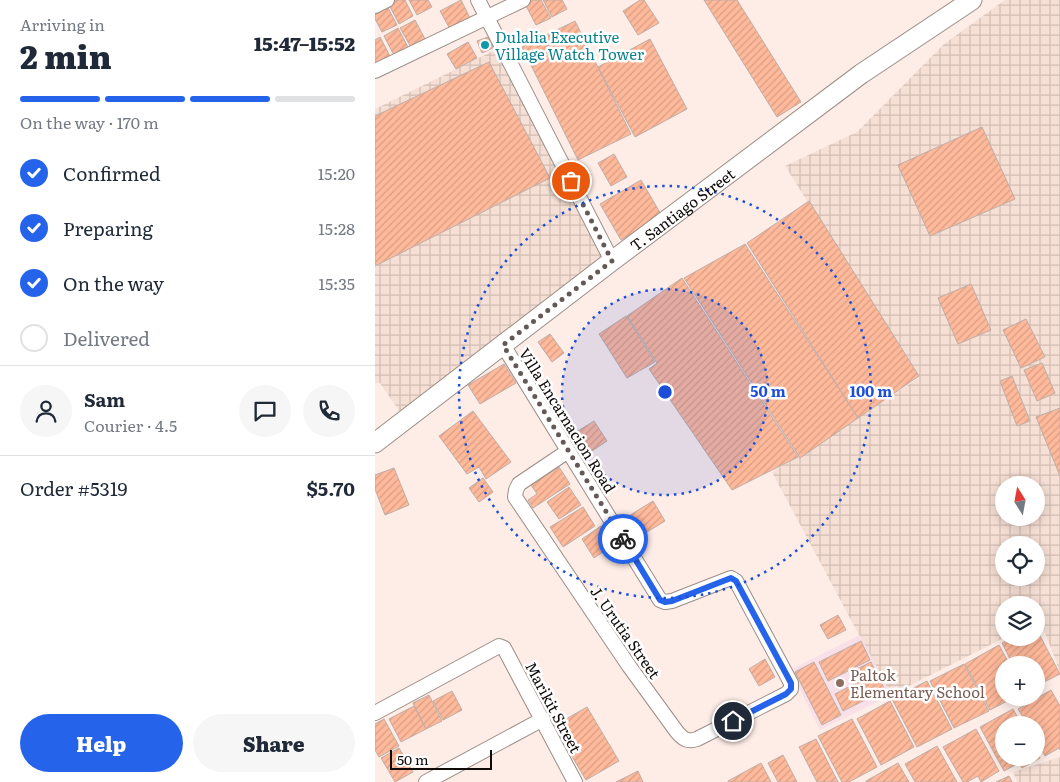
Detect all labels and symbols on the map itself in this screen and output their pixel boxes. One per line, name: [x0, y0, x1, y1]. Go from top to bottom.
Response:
place label: Dulalia Executive Village Watch Tower: [495, 25, 644, 65]
marker: Dulalia Executive Village Watch Tower: [479, 39, 491, 51]
pin: [550, 160, 592, 202]
street label: T. Santiago Street: [624, 162, 739, 256]
street label: Villa Encarnacion Road: [514, 343, 622, 497]
text: 50 m: [750, 379, 786, 402]
text: 100 m: [850, 379, 892, 402]
centre of rings: [656, 383, 674, 401]
north arrow: [995, 476, 1045, 526]
courier: [598, 514, 648, 564]
street label: J. Urutia Street: [585, 581, 667, 683]
street label: Marikit Street: [520, 657, 588, 757]
place label: Paltok Elementary School: [850, 663, 985, 703]
marker: Paltok Elementary School: [834, 677, 846, 689]
pin: [712, 700, 754, 742]
scale bar: [390, 747, 493, 770]

